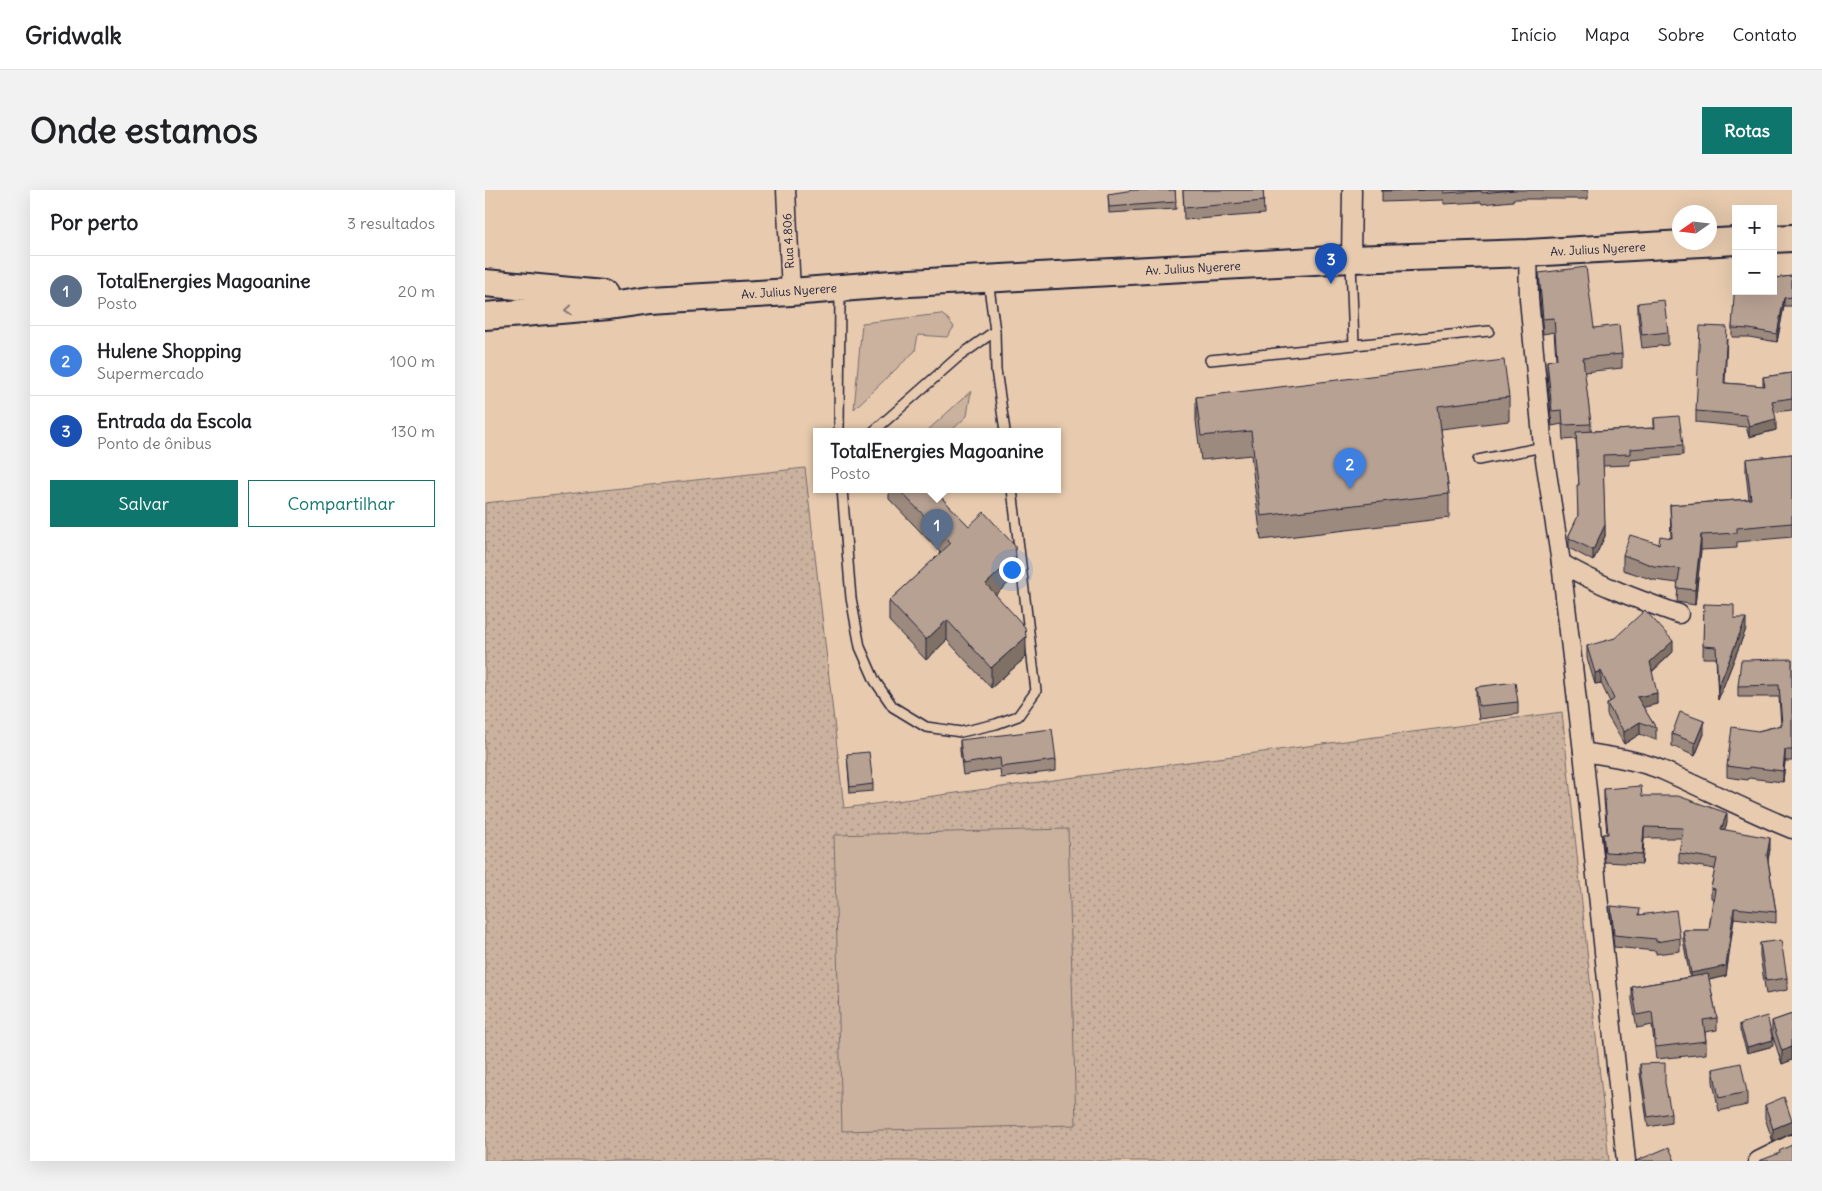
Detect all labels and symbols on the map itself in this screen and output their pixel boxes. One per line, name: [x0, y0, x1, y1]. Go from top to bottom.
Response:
north arrow: [1672, 205, 1717, 250]
street label: Rua 4.806: [779, 213, 797, 269]
street label: Av. Julius Nyerere: [1550, 239, 1646, 259]
pin: 3: [1315, 243, 1347, 284]
street label: Av. Julius Nyerere: [1145, 258, 1241, 278]
street label: Av. Julius Nyerere: [741, 280, 837, 302]
one-way arrow: [564, 304, 572, 315]
pin: 2: [1334, 448, 1366, 489]
pin: 1: [921, 509, 953, 550]
your location: [999, 557, 1025, 583]

